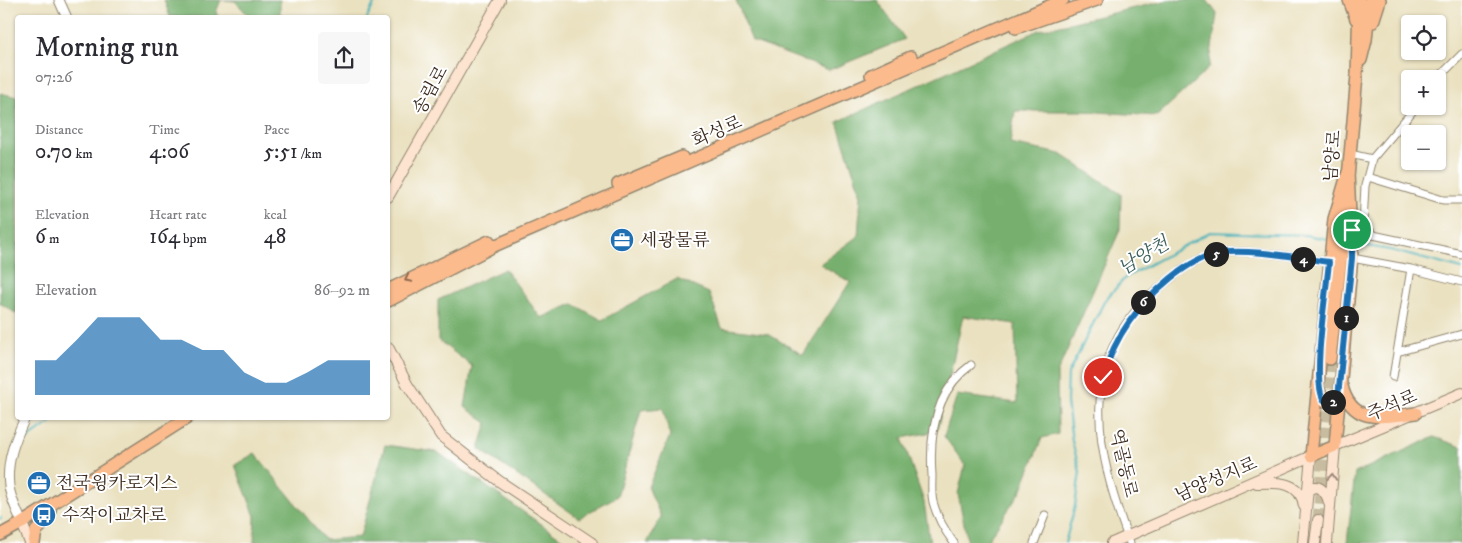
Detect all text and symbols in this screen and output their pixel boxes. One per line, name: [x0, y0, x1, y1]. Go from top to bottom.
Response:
map controls: [1401, 15, 1446, 170]
button: locate: [1401, 15, 1446, 60]
text: Morning run: [35, 30, 179, 65]
button: share: [318, 32, 370, 84]
street label: 송림로: [409, 62, 453, 119]
text: 07:26: [35, 67, 72, 87]
button: +: [1401, 70, 1446, 115]
street label: 화성로: [689, 112, 746, 152]
text: Distance: [35, 121, 83, 139]
text: Time: [149, 121, 180, 139]
text: Pace: [264, 121, 290, 139]
button: −: [1401, 125, 1446, 170]
street label: 남양로: [1320, 129, 1346, 183]
text: 0.70: [35, 139, 72, 165]
text: 4:06: [149, 139, 189, 165]
text: 5:51: [264, 139, 298, 165]
text: km: [72, 145, 93, 163]
text: /km: [298, 145, 322, 163]
text: Elevation: [35, 206, 89, 224]
text: Heart rate: [149, 206, 207, 224]
text: kcal: [264, 206, 287, 224]
pin: [1331, 209, 1373, 251]
icon: arrive: [1338, 216, 1366, 244]
text: 6: [35, 224, 46, 250]
text: 164: [149, 224, 180, 250]
text: 48: [264, 224, 286, 250]
office icon: 세광물류: [609, 227, 635, 253]
text: m: [46, 230, 59, 248]
text: bpm: [180, 230, 207, 248]
place label: 세광물류: [640, 230, 710, 252]
water label: 남양천: [1114, 231, 1175, 280]
pin: 5: [1204, 242, 1228, 266]
text: 5: [1213, 245, 1220, 263]
pin: 4: [1290, 246, 1316, 272]
text: 4: [1299, 250, 1308, 268]
one-way arrow: [405, 273, 414, 283]
text: Elevation: [35, 280, 97, 300]
text: 86–92 m: [314, 280, 370, 300]
pin: 6: [1130, 290, 1156, 314]
text: 6: [1140, 293, 1147, 311]
pin: 1: [1334, 306, 1358, 330]
text: 1: [1344, 309, 1349, 327]
pin: [1082, 356, 1124, 398]
icon: check: [1089, 363, 1117, 391]
street label: 주석로: [1364, 386, 1421, 426]
pin: 2: [1320, 390, 1346, 414]
text: 2: [1330, 393, 1337, 411]
street label: 역골동로: [1104, 427, 1142, 500]
street label: 남양성지로: [1172, 453, 1261, 507]
office icon: 전국윙카로지스: [26, 470, 52, 496]
place label: 전국윙카로지스: [56, 473, 178, 495]
one-way arrow: [1327, 473, 1338, 481]
bus stop icon: 수작이교차로: [31, 502, 57, 528]
place label: 수작이교차로: [62, 505, 166, 527]

